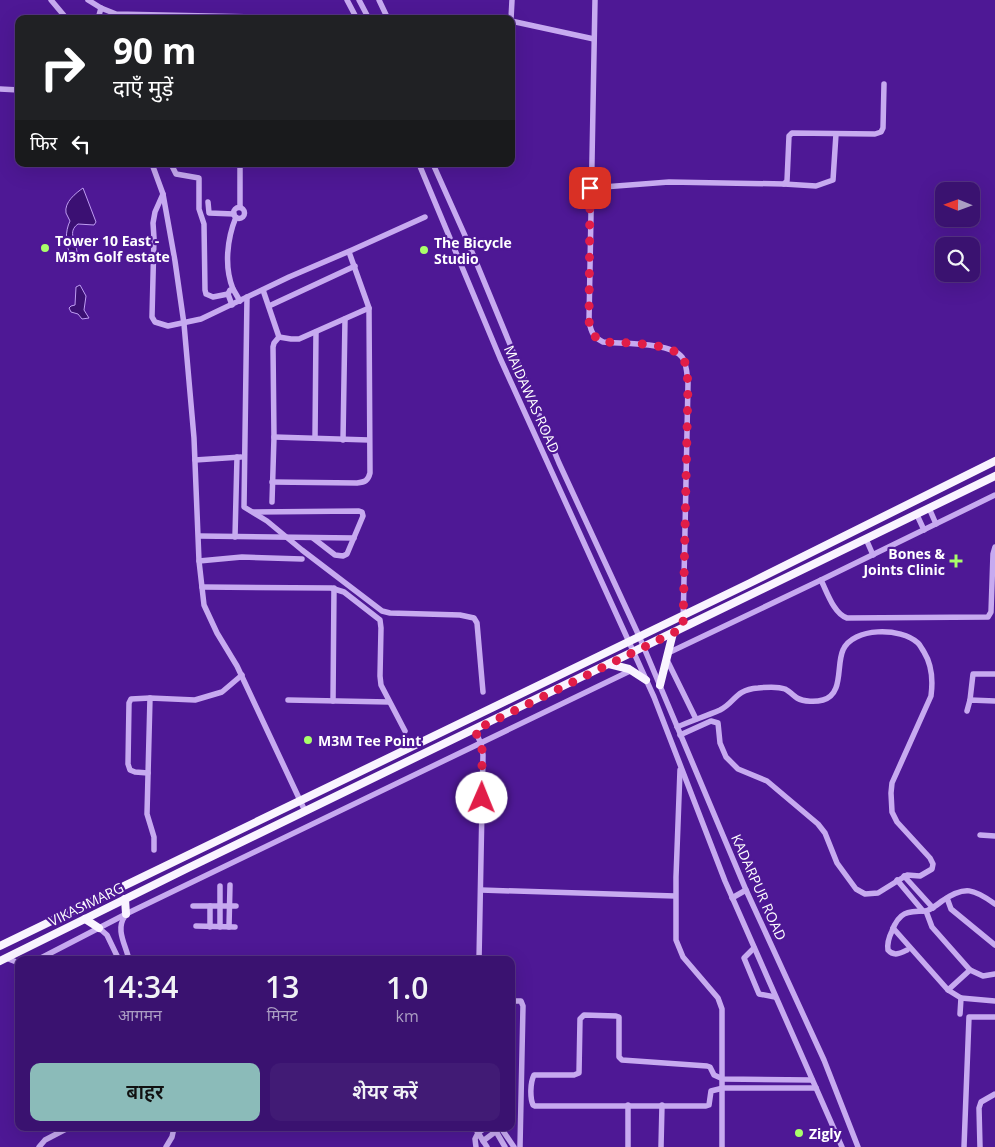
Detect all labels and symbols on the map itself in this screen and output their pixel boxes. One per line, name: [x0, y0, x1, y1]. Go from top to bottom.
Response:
pin: [569, 167, 611, 209]
north arrow: [935, 182, 980, 228]
place label: Tower 10 East - M3m Golf estate: [55, 231, 170, 266]
place label: The Bicycle Studio: [434, 233, 512, 268]
marker: Tower 10 East - M3m Golf estate: [39, 242, 51, 254]
marker: The Bicycle Studio: [418, 244, 430, 256]
street label: MAIDAWAS ROAD: [500, 342, 564, 456]
place label: Bones & Joints Clinic: [861, 544, 945, 579]
marker: Bones & Joints Clinic: [949, 554, 963, 568]
place label: M3M Tee Point: [318, 731, 421, 750]
marker: M3M Tee Point: [302, 734, 314, 746]
position arrow: [455, 771, 507, 823]
street label: KADARPUR ROAD: [727, 831, 791, 943]
street label: VIKAS MARG: [45, 878, 127, 930]
place label: Zigly: [809, 1124, 842, 1143]
marker: Zigly: [793, 1127, 805, 1139]

